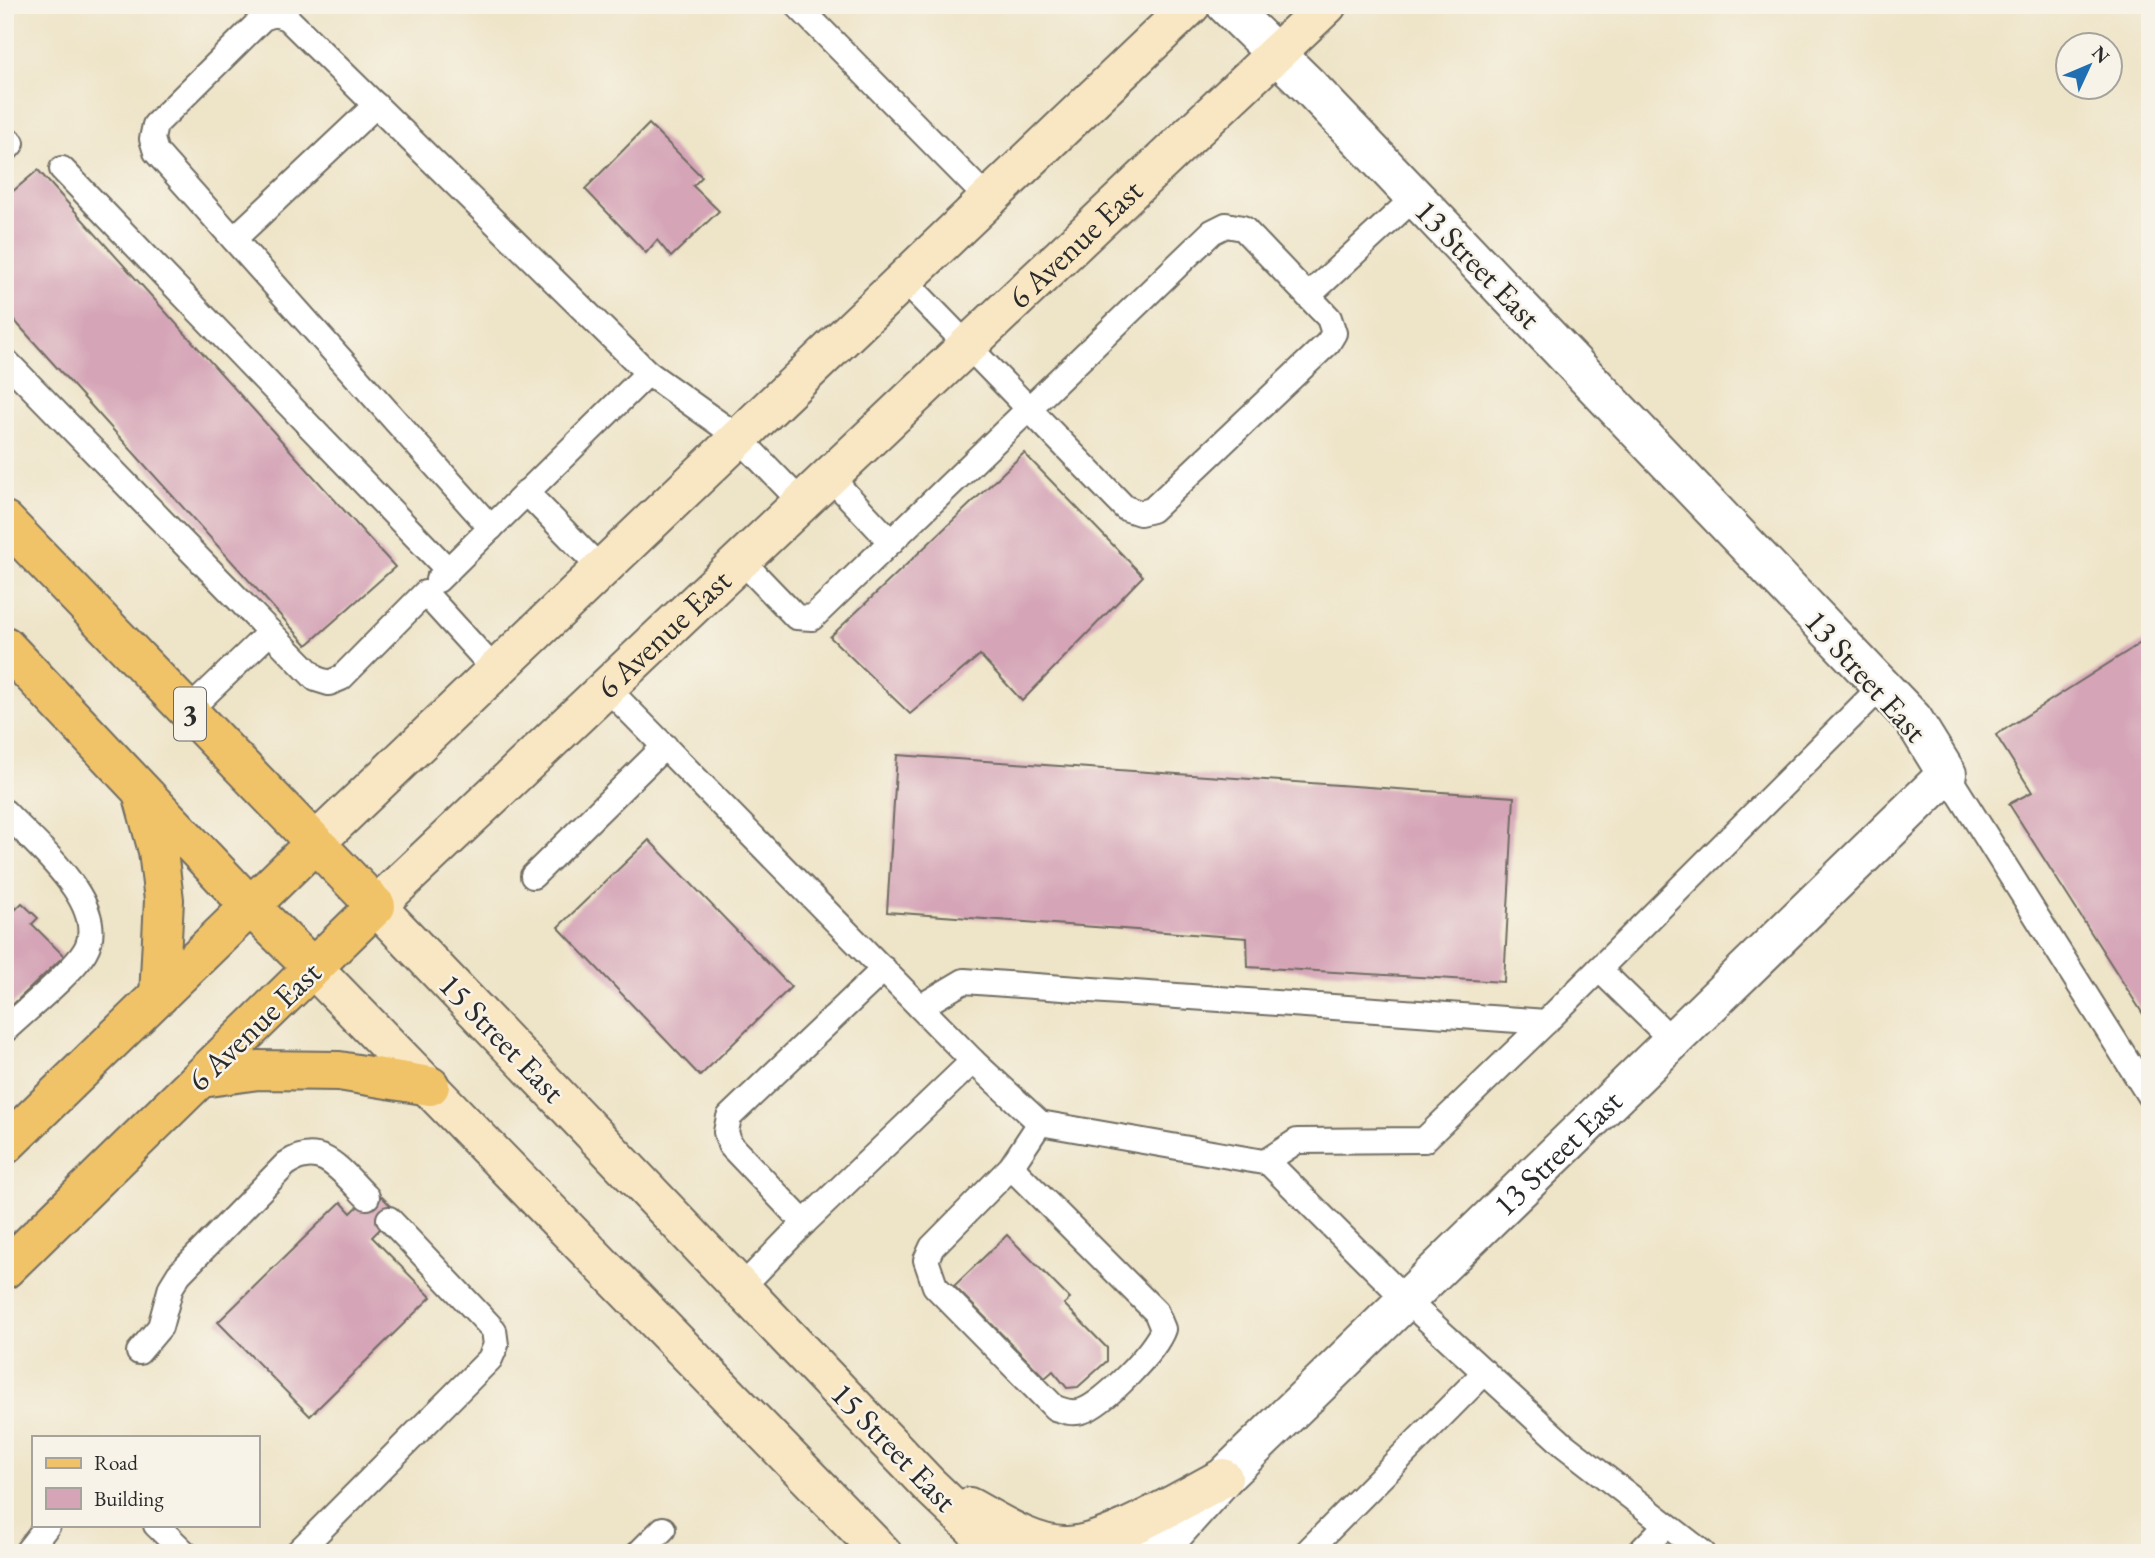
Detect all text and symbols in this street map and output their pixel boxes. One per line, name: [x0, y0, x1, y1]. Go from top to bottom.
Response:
north arrow: [2054, 32, 2124, 102]
text: N: [2087, 40, 2116, 69]
street label: 6 Avenue East: [999, 170, 1151, 318]
street label: 13 Street East: [1406, 190, 1550, 338]
street label: 6 Avenue East: [587, 560, 740, 707]
street label: 13 Street East: [1795, 601, 1937, 751]
road number: 3: [174, 688, 206, 740]
street label: 6 Avenue East: [178, 952, 330, 1100]
street label: 15 Street East: [430, 964, 574, 1112]
street label: 13 Street East: [1484, 1080, 1631, 1225]
street label: 15 Street East: [822, 1373, 966, 1521]
legend: [32, 1436, 259, 1526]
text: Road: [94, 1449, 138, 1476]
text: Building: [94, 1485, 164, 1512]

